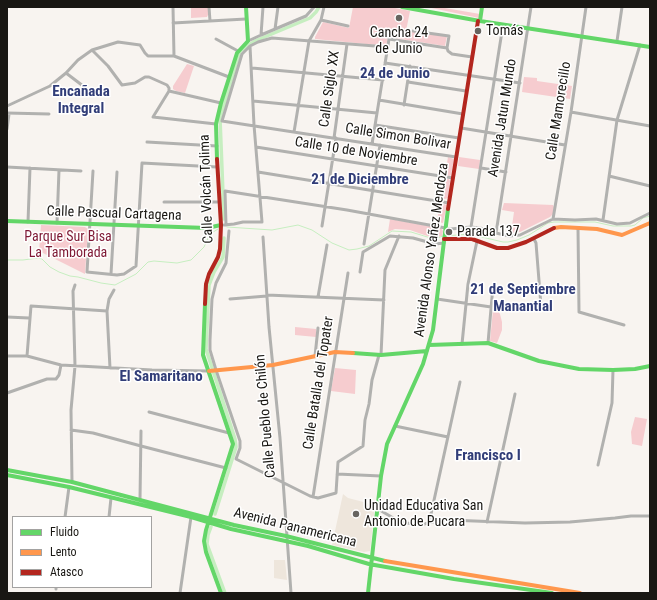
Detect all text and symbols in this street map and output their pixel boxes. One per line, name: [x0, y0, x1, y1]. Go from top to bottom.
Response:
marker: Cancha 24 de Junio: [394, 13, 404, 23]
place label: Tomás: [486, 23, 523, 39]
place label: Cancha 24 de Junio: [370, 25, 428, 58]
marker: Tomás: [473, 26, 483, 36]
street label: Calle Siglo XX: [316, 50, 344, 128]
street label: Avenida Jatun Mundo: [485, 58, 521, 178]
street label: Calle Mamorecillo: [543, 61, 575, 161]
district label: 24 de Junio: [360, 65, 430, 83]
district label: Encañada Integral: [52, 83, 110, 118]
street label: Calle Simon Bolivar: [344, 120, 452, 154]
street label: Calle Volcán Tolima: [197, 134, 217, 244]
street label: Calle 10 de Noviembre: [293, 134, 419, 170]
street label: Avenida Alonso Yañez Mendoza: [411, 162, 453, 338]
district label: 21 de Diciembre: [311, 171, 409, 189]
street label: Calle Pascual Cartagena: [46, 203, 182, 225]
place label: Parada 137: [457, 224, 520, 240]
marker: Parada 137: [444, 227, 454, 237]
park label: Parque Sur Bisa La Tamborada: [24, 229, 112, 262]
district label: 21 de Septiembre Manantial: [470, 281, 576, 316]
street label: Calle Batalla del Topater: [300, 315, 338, 451]
street label: Calle Pueblo de Chilón: [252, 354, 280, 478]
district label: El Samaritano: [119, 368, 203, 386]
district label: Francisco I: [455, 447, 521, 465]
place label: Unidad Educativa San Antonio de Pucara: [364, 498, 483, 530]
street label: Avenida Panamericana: [232, 505, 358, 551]
marker: Unidad Educativa San Antonio de Pucara: [351, 509, 361, 519]
legend: [12, 516, 152, 588]
text: Fluido: [50, 525, 79, 539]
text: Lento: [50, 545, 77, 559]
text: Atasco: [50, 565, 83, 579]

